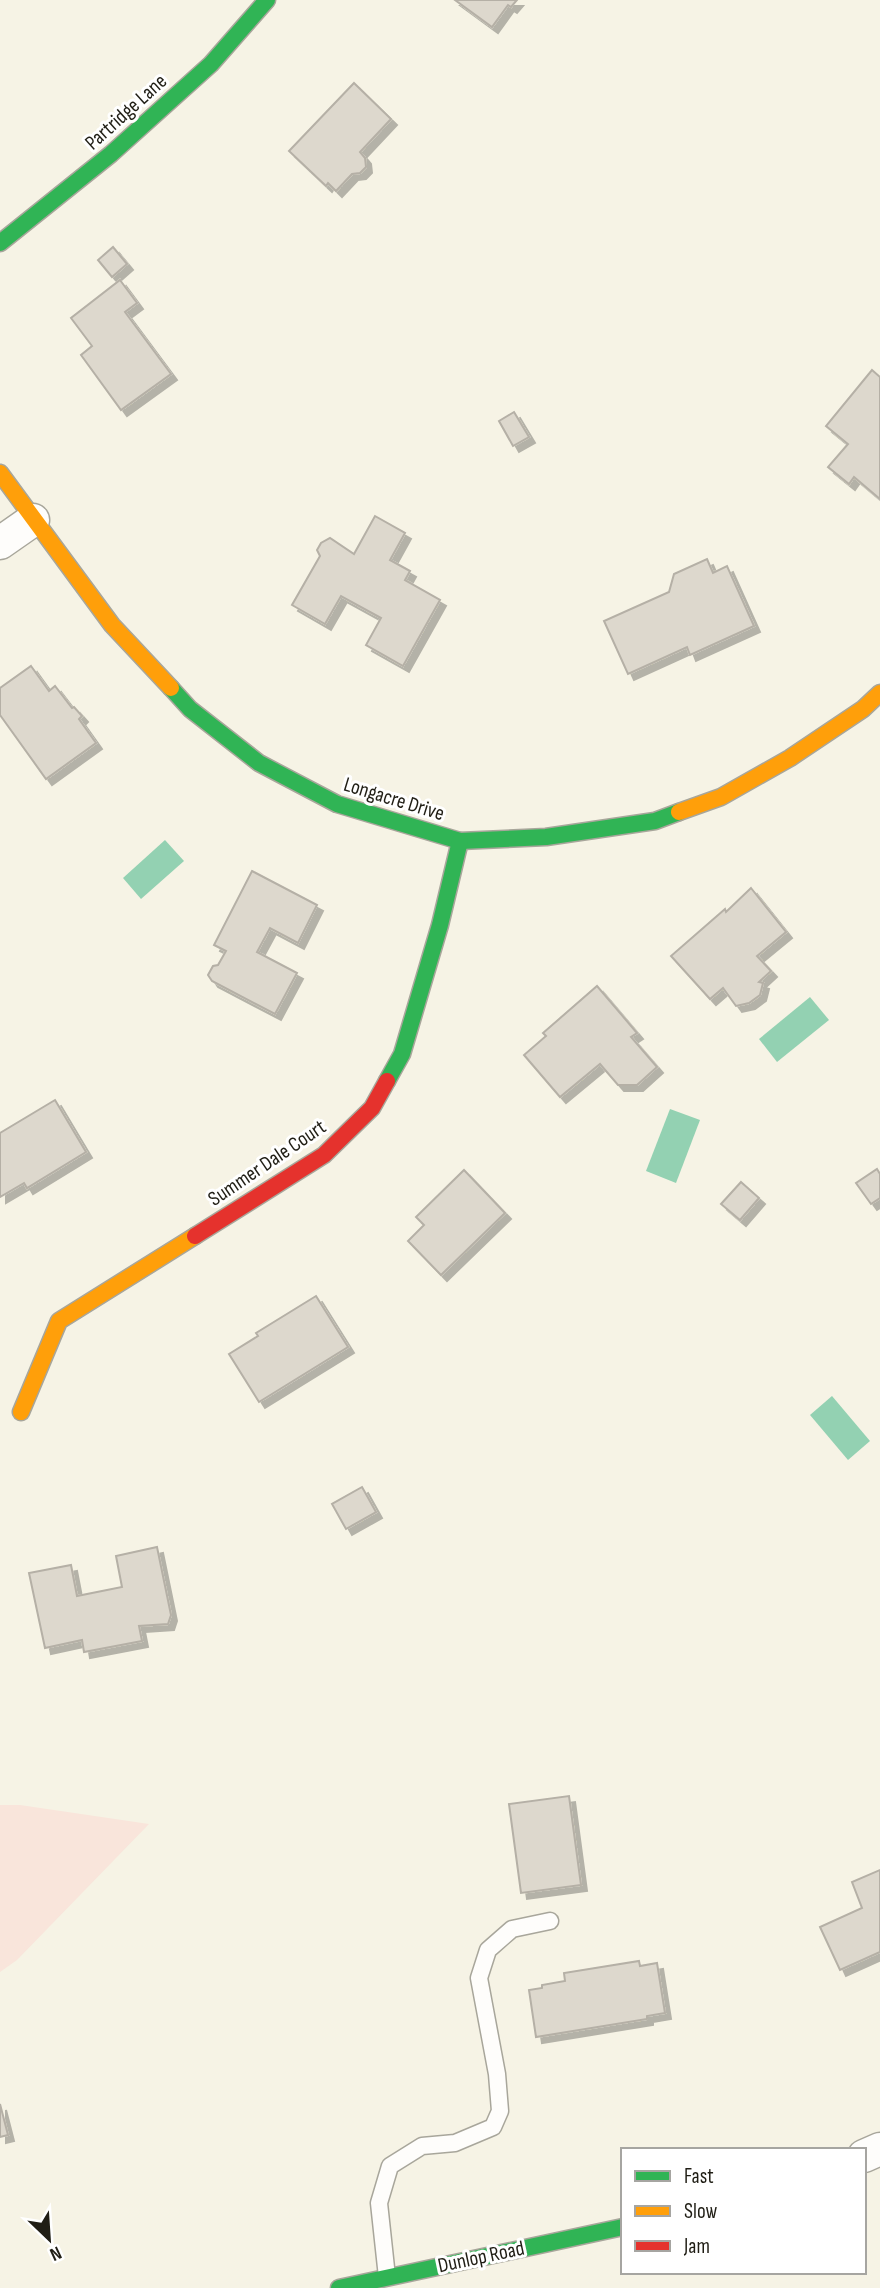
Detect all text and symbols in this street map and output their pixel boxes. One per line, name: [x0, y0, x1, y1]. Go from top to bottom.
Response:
street label: Partridge Lane: [80, 69, 172, 155]
street label: Longacre Drive: [341, 772, 447, 826]
street label: Summer Dale Court: [203, 1114, 331, 1212]
legend: [621, 2148, 866, 2274]
text: Fast: [684, 2164, 714, 2189]
text: Slow: [684, 2199, 718, 2224]
north arrow: [14, 2204, 84, 2274]
text: Jam: [683, 2234, 710, 2259]
street label: Dunlop Road: [435, 2236, 527, 2278]
text: N: [46, 2240, 65, 2266]

